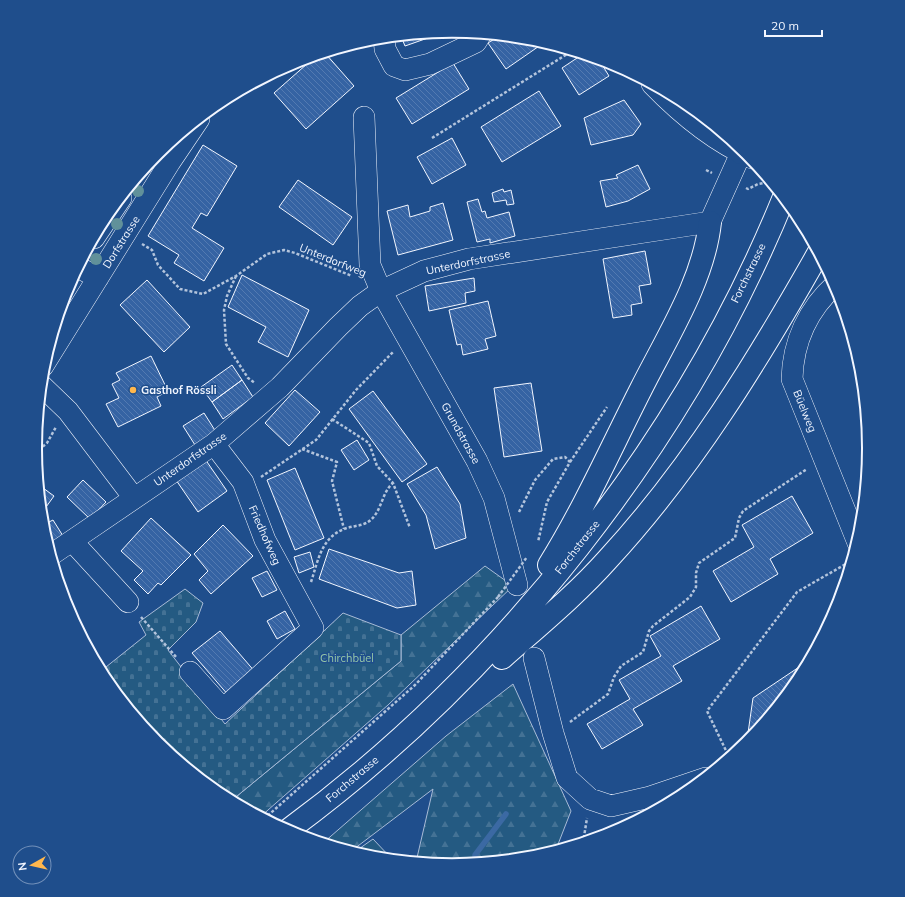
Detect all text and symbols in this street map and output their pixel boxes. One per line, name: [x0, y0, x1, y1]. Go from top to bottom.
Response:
scale bar: [765, 12, 822, 38]
text: 20 m: [771, 18, 799, 33]
street label: Dorfstrasse: [99, 213, 143, 271]
street label: Unterdorfweg: [297, 240, 369, 280]
street label: Forchstrasse: [728, 241, 768, 305]
street label: Unterdorfstrasse: [425, 246, 511, 278]
place label: Gasthof Rössli: [141, 383, 217, 397]
marker: Gasthof Rössli: [128, 385, 138, 395]
street label: Büelweg: [790, 388, 820, 434]
street label: Grundstrasse: [438, 400, 484, 466]
street label: Unterdorfstrasse: [151, 429, 229, 489]
street label: Friedhofweg: [246, 503, 284, 567]
street label: Forchstrasse: [552, 517, 602, 577]
park label: Chirchbüel: [320, 651, 374, 665]
street label: Forchstrasse: [323, 753, 381, 805]
north arrow: [12, 845, 52, 885]
text: N: [15, 861, 30, 871]

